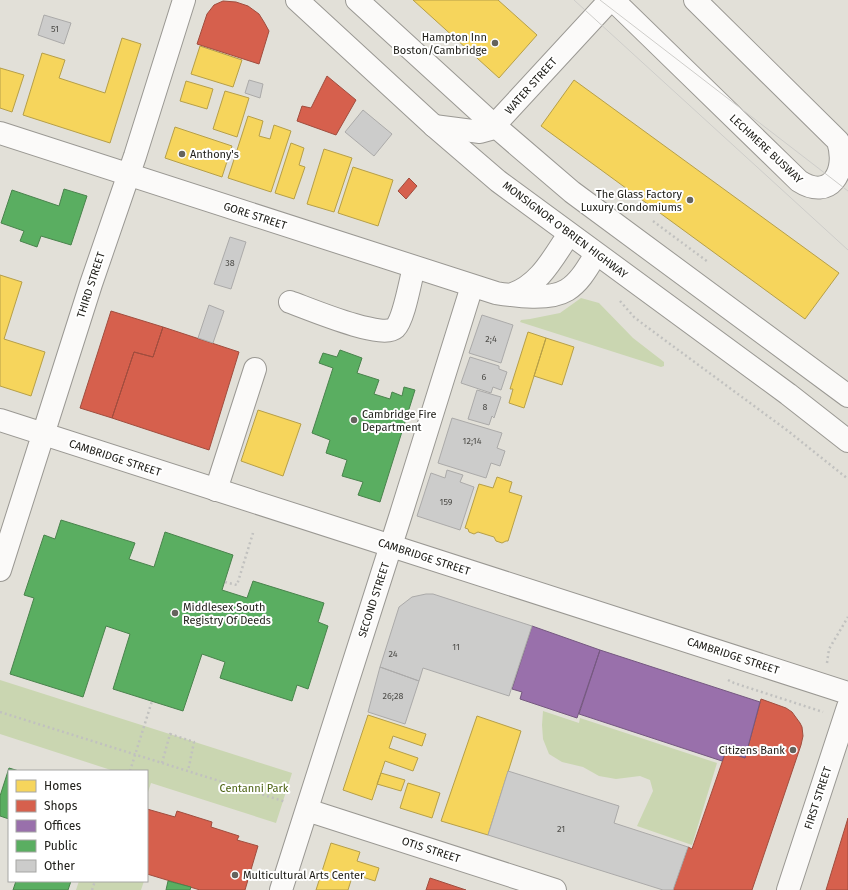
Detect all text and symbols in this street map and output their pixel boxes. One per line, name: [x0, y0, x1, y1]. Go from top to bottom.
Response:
house number: 51: [51, 24, 59, 34]
place label: Hampton Inn Boston/Cambridge: [393, 31, 487, 57]
marker: Hampton Inn Boston/Cambridge: [490, 38, 500, 48]
street label: WATER STREET: [502, 55, 560, 117]
street label: LECHMERE BUSWAY: [727, 112, 805, 186]
place label: Anthony's: [190, 148, 239, 161]
marker: Anthony's: [177, 149, 187, 159]
street label: MONSIGNOR O'BRIEN HIGHWAY: [500, 179, 630, 281]
place label: The Glass Factory Luxury Condomiums: [581, 188, 683, 214]
marker: The Glass Factory Luxury Condomiums: [685, 195, 695, 205]
street label: GORE STREET: [222, 200, 288, 232]
street label: THIRD STREET: [74, 250, 108, 320]
house number: 38: [225, 258, 235, 268]
house number: 2;4: [485, 334, 497, 344]
house number: 6: [482, 372, 487, 382]
house number: 8: [483, 402, 488, 412]
place label: Cambridge Fire Department: [362, 408, 436, 434]
marker: Cambridge Fire Department: [349, 415, 359, 425]
house number: 12;14: [463, 436, 482, 446]
street label: CAMBRIDGE STREET: [67, 437, 163, 479]
house number: 159: [440, 497, 453, 507]
street label: CAMBRIDGE STREET: [376, 536, 472, 578]
street label: SECOND STREET: [356, 560, 392, 639]
place label: Middlesex South Registry Of Deeds: [183, 601, 271, 627]
marker: Middlesex South Registry Of Deeds: [170, 608, 180, 618]
street label: CAMBRIDGE STREET: [685, 635, 781, 677]
house number: 11: [452, 642, 460, 652]
house number: 24: [388, 649, 398, 659]
house number: 26;28: [383, 691, 403, 701]
place label: Citizens Bank: [719, 744, 785, 757]
marker: Citizens Bank: [788, 745, 798, 755]
street label: FIRST STREET: [802, 765, 834, 831]
legend: [8, 770, 148, 882]
text: Homes: [44, 779, 82, 793]
park label: Centanni Park: [220, 782, 289, 795]
text: Shops: [44, 799, 78, 813]
text: Offices: [44, 819, 81, 833]
house number: 21: [557, 824, 565, 834]
street label: OTIS STREET: [400, 834, 462, 866]
text: Public: [44, 839, 78, 853]
text: Other: [44, 859, 75, 873]
place label: Multicultural Arts Center: [243, 869, 365, 882]
marker: Multicultural Arts Center: [230, 870, 240, 880]

